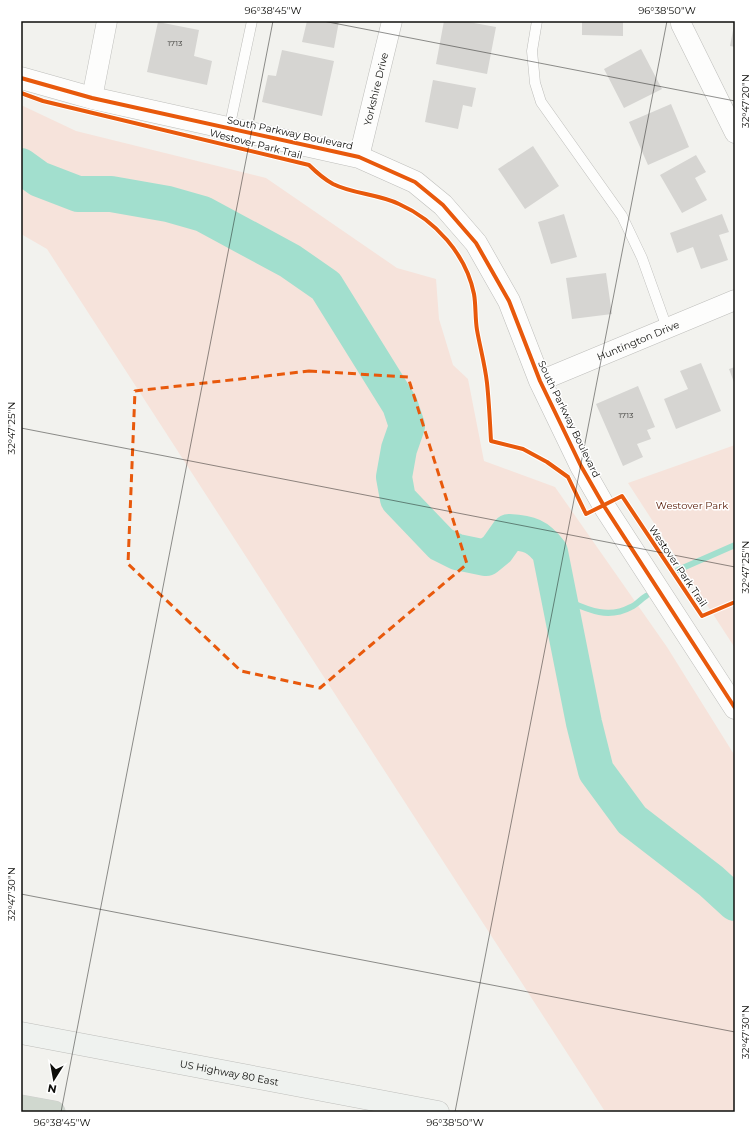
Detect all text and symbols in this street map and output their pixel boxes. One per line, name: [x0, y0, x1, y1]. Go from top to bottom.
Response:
text: 96°38'45"W: [244, 4, 302, 17]
text: 96°38'50"W: [638, 4, 696, 17]
house number: 1713: [167, 38, 183, 48]
street label: Yorkshire Drive: [360, 51, 391, 127]
text: 32°47'20"N: [739, 74, 752, 128]
street label: South Parkway Boulevard: [226, 113, 354, 153]
street label: Westover Park Trail: [208, 126, 304, 162]
street label: Huntington Drive: [595, 317, 681, 363]
street label: South Parkway Boulevard: [535, 358, 603, 480]
text: 32°47'25"N: [5, 402, 18, 454]
house number: 1713: [618, 410, 634, 420]
park label: Westover Park: [656, 499, 728, 512]
street label: Westover Park Trail: [646, 523, 710, 609]
text: 32°47'25"N: [739, 541, 752, 593]
text: 32°47'30"N: [5, 867, 18, 921]
text: 32°47'30"N: [739, 1005, 752, 1059]
street label: US Highway 80 East: [179, 1057, 280, 1088]
north arrow: [34, 1059, 74, 1099]
text: N: [46, 1081, 58, 1097]
text: 96°38'45"W: [33, 1116, 91, 1129]
text: 96°38'50"W: [426, 1116, 484, 1129]

